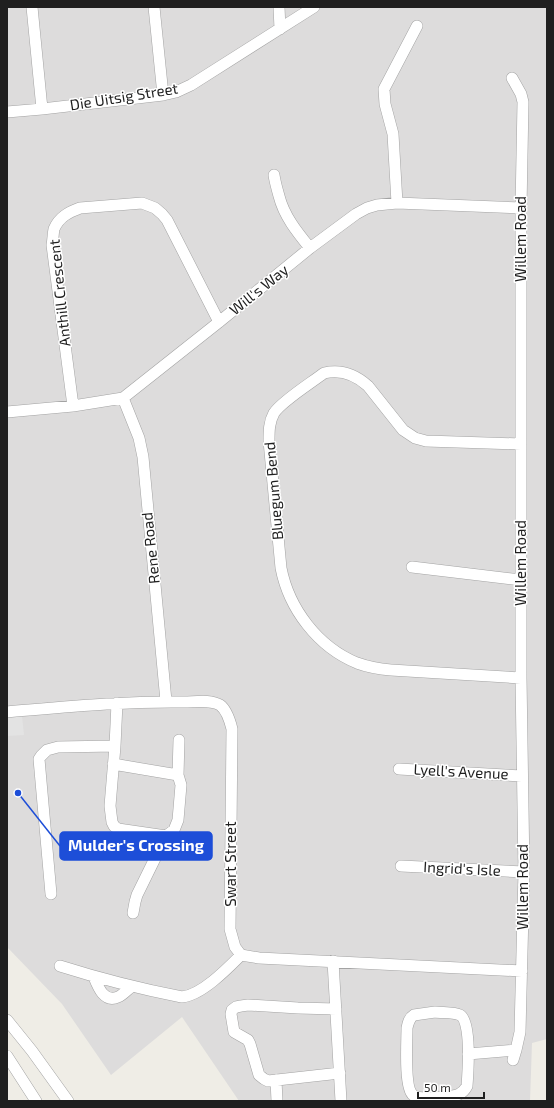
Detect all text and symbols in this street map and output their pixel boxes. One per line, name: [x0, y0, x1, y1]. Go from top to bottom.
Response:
street label: Die Uitsig Street: [68, 79, 179, 113]
street label: Willem Road: [511, 196, 529, 282]
street label: Anthill Crescent: [44, 238, 74, 348]
street label: Will's Way: [225, 260, 292, 318]
street label: Bluegum Bend: [260, 441, 286, 541]
street label: Rene Road: [137, 511, 163, 585]
street label: Willem Road: [511, 520, 529, 606]
street label: Lyell's Avenue: [413, 760, 509, 782]
street label: Swart Street: [221, 821, 239, 907]
callout: Mulder's Crossing: [60, 832, 212, 860]
text: Mulder's Crossing: [68, 835, 205, 854]
street label: Willem Road: [513, 844, 531, 930]
street label: Ingrid's Isle: [423, 857, 501, 879]
scale bar: [418, 1074, 484, 1100]
text: 50 m: [424, 1080, 451, 1094]

